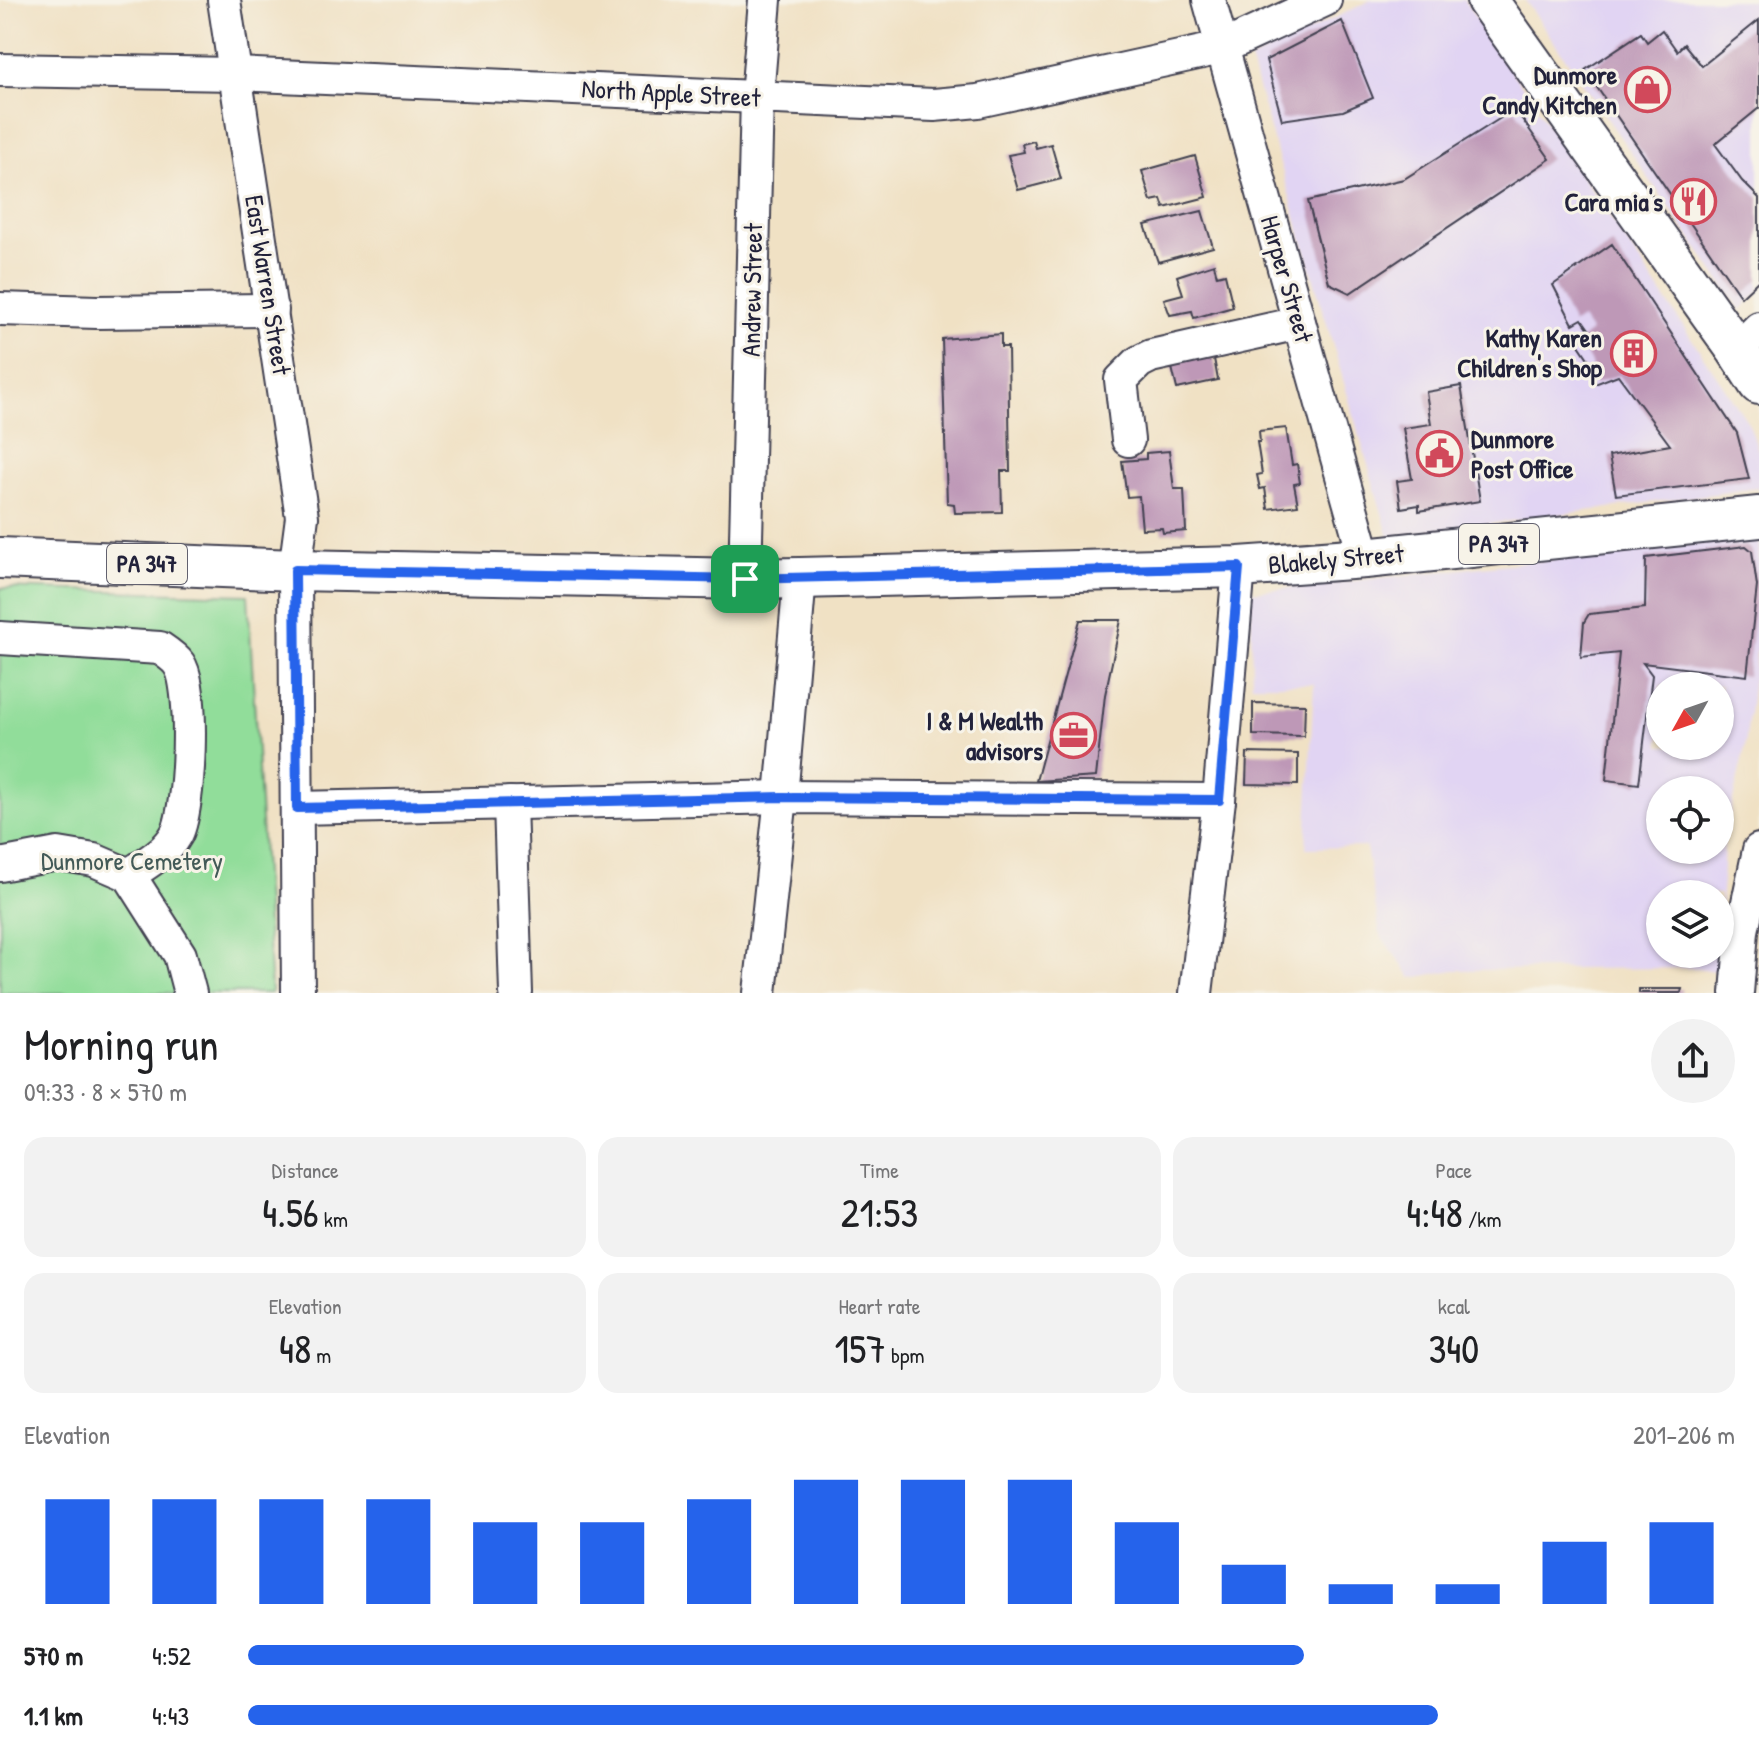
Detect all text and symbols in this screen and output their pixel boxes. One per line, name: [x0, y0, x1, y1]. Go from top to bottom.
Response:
place label: Dunmore Candy Kitchen: [1482, 57, 1618, 123]
shop icon: Dunmore Candy Kitchen: [1624, 66, 1672, 114]
street label: North Apple Street: [581, 70, 762, 115]
restaurant icon: Cara mia's: [1670, 178, 1718, 226]
place label: Cara mia's: [1564, 184, 1663, 219]
street label: East Warren Street: [237, 193, 300, 378]
street label: Harper Street: [1253, 211, 1323, 347]
street label: Andrew Street: [733, 222, 770, 357]
place label: Kathy Karen Children's Shop: [1457, 320, 1603, 386]
building icon: Kathy Karen Children's Shop: [1609, 329, 1657, 377]
place label: Dunmore Post Office: [1471, 421, 1574, 486]
public building icon: Dunmore Post Office: [1416, 430, 1464, 478]
road number: PA 347: [1459, 524, 1539, 564]
street label: Blakely Street: [1267, 535, 1406, 582]
road number: PA 347: [107, 544, 187, 584]
pin: [711, 545, 779, 613]
icon: arrive: [723, 557, 767, 601]
north arrow: [1646, 672, 1734, 760]
map controls: [1646, 672, 1734, 968]
place label: I & M Wealth advisors: [926, 703, 1043, 768]
office icon: I & M Wealth advisors: [1050, 712, 1098, 760]
button: locate: [1646, 776, 1734, 864]
park label: Dunmore Cemetery: [41, 843, 223, 878]
button: layers: [1646, 880, 1734, 968]
text: Morning run: [24, 1014, 219, 1074]
button: share: [1651, 1019, 1735, 1103]
text: 09:33 · 8 × 570 m: [24, 1074, 187, 1109]
text: Distance: [272, 1155, 339, 1185]
text: Time: [860, 1155, 899, 1185]
text: Pace: [1436, 1155, 1472, 1185]
text: 4.56: [262, 1185, 319, 1239]
text: 21:53: [841, 1185, 918, 1239]
text: 4:48: [1406, 1185, 1463, 1239]
text: km: [319, 1204, 348, 1234]
text: /km: [1463, 1204, 1501, 1234]
text: Elevation: [269, 1291, 342, 1321]
text: Heart rate: [838, 1291, 921, 1321]
text: kcal: [1438, 1291, 1470, 1321]
text: 48: [279, 1321, 311, 1375]
text: 157: [835, 1321, 886, 1375]
text: 340: [1428, 1321, 1479, 1375]
text: m: [311, 1340, 331, 1370]
text: bpm: [886, 1340, 924, 1370]
text: Elevation: [24, 1417, 110, 1452]
text: 201–206 m: [1633, 1417, 1735, 1452]
text: 570 m: [24, 1638, 83, 1673]
text: 4:52: [152, 1638, 191, 1673]
text: 1.1 km: [24, 1698, 83, 1733]
text: 4:43: [152, 1698, 189, 1733]

